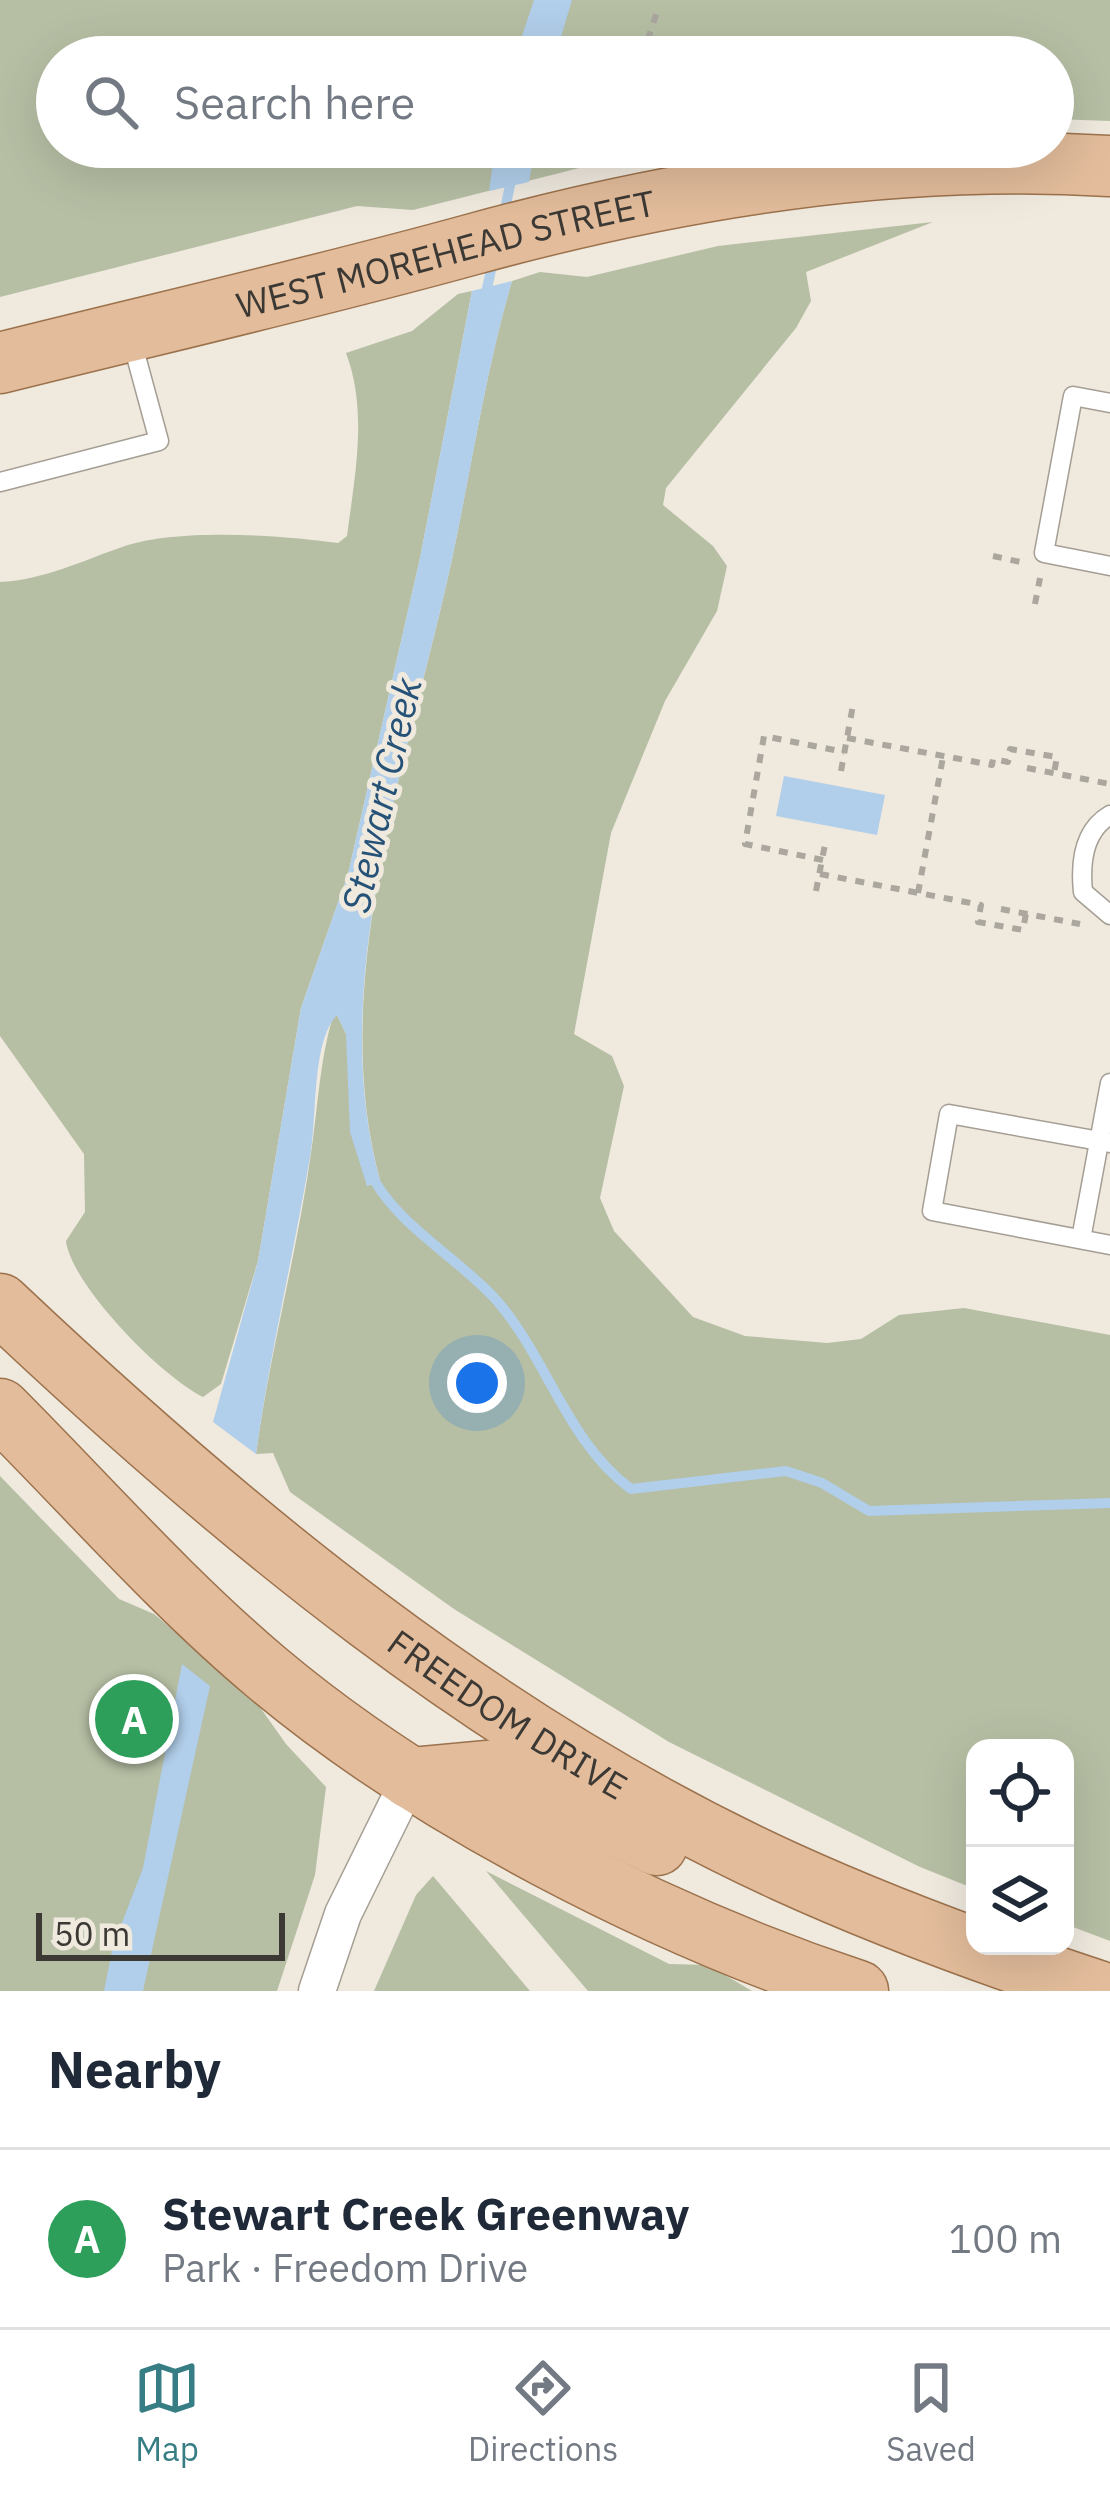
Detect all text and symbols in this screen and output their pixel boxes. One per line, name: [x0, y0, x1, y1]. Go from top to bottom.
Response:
search box: [36, 36, 1074, 168]
icon: search: [78, 69, 144, 135]
text: Search here: [174, 73, 415, 131]
street label: WEST MOREHEAD STREET: [231, 178, 659, 328]
water label: Stewart Creek: [329, 672, 433, 917]
your location: [447, 1353, 507, 1413]
street label: FREEDOM DRIVE: [379, 1618, 636, 1809]
pin: A: [95, 1674, 173, 1764]
map controls: [966, 1739, 1074, 1955]
button: locate: [966, 1739, 1074, 1847]
button: layers: [966, 1847, 1074, 1955]
scale bar: [36, 1907, 285, 1960]
text: 50 m: [54, 1912, 130, 1955]
text: Nearby: [48, 2036, 221, 2102]
text: Stewart Creek Greenway: [162, 2184, 689, 2242]
text: A: [74, 2213, 100, 2264]
text: 100 m: [949, 2213, 1062, 2264]
text: Park · Freedom Drive: [162, 2242, 528, 2293]
tab: Map: [134, 2355, 200, 2470]
tab: Directions: [468, 2355, 618, 2470]
tab: Saved: [886, 2355, 976, 2470]

